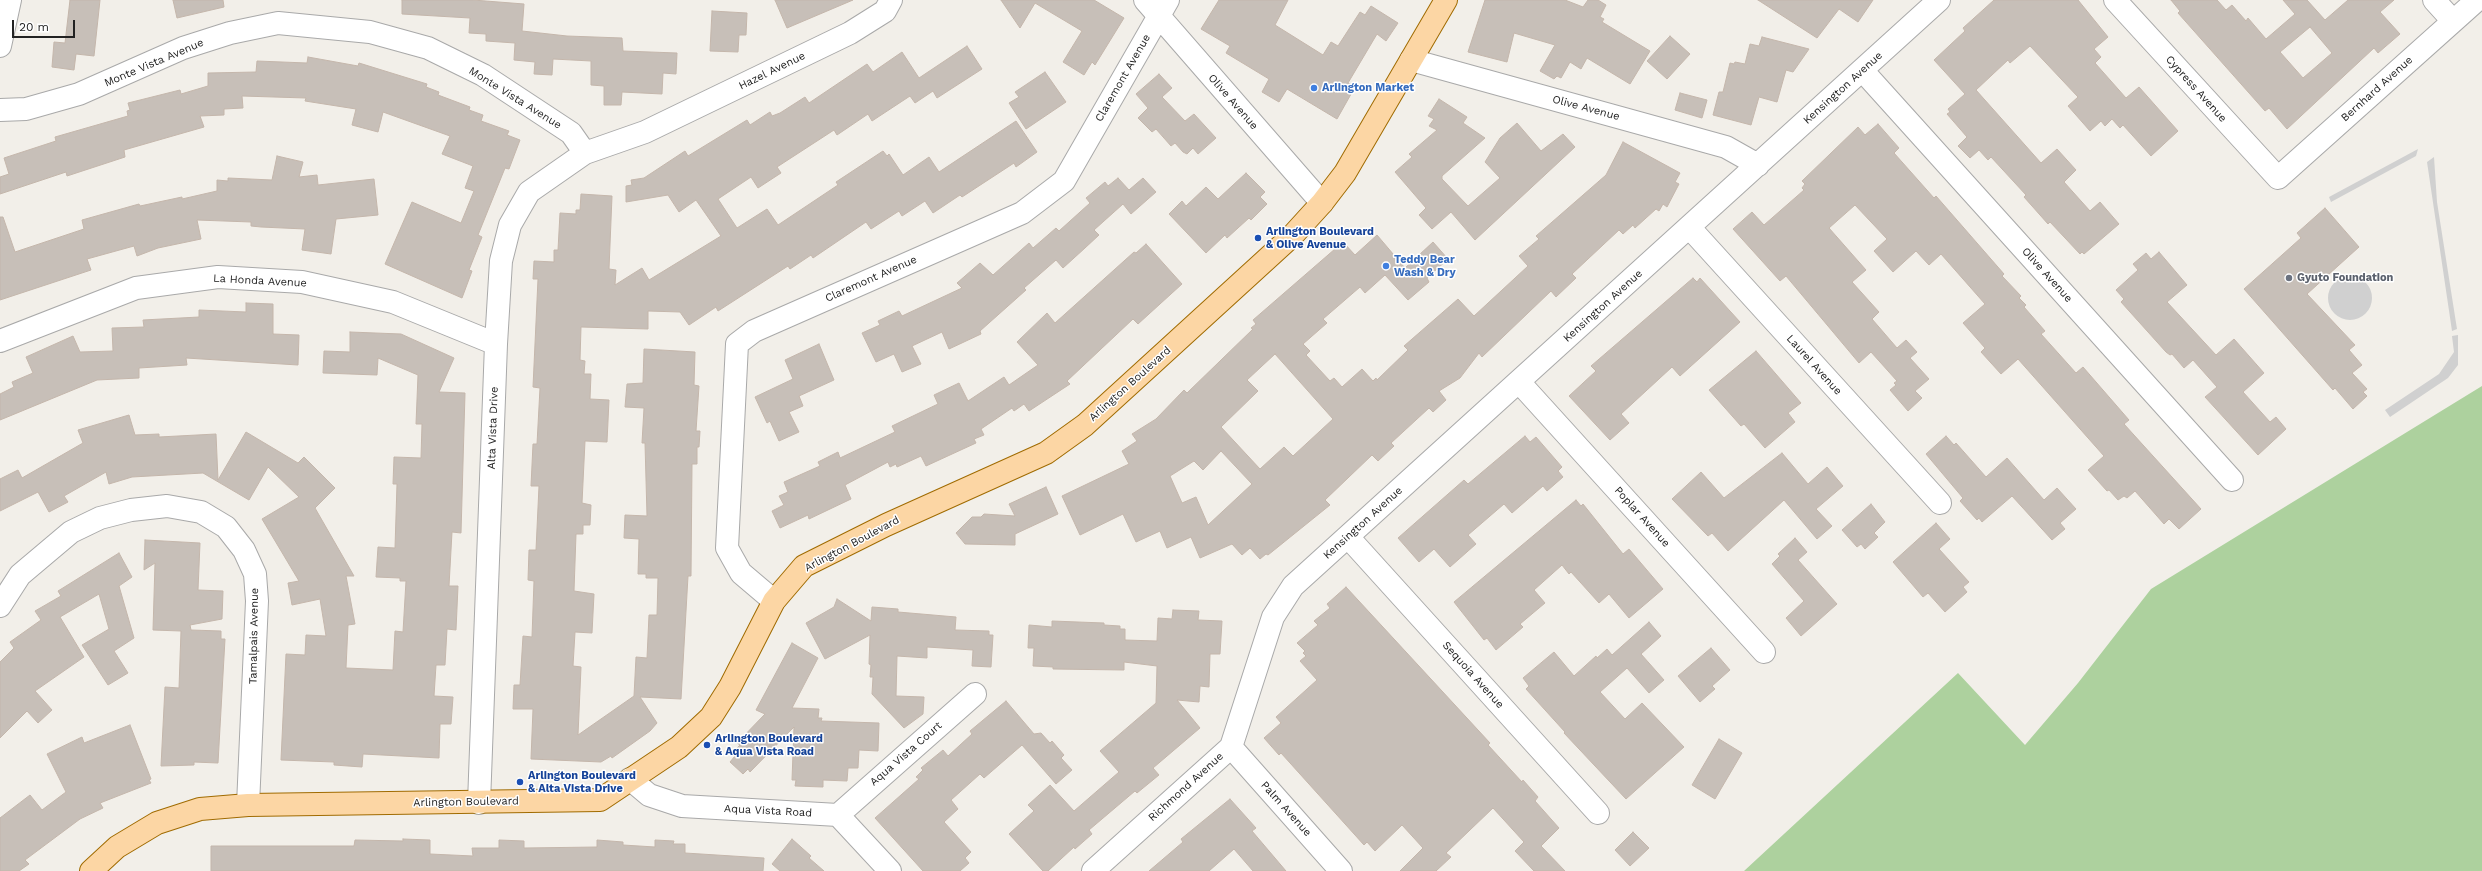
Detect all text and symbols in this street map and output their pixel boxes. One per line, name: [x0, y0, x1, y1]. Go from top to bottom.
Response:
scale bar: [14, 12, 77, 38]
text: 20 m: [19, 20, 49, 34]
street label: Claremont Avenue: [1093, 32, 1153, 124]
street label: Monte Vista Avenue: [102, 36, 206, 90]
street label: Hazel Avenue: [737, 49, 807, 93]
street label: Kensington Avenue: [1801, 49, 1885, 127]
street label: Cypress Avenue: [2163, 53, 2229, 125]
street label: Bernhard Avenue: [2338, 53, 2416, 125]
street label: Monte Vista Avenue: [466, 64, 564, 132]
street label: Olive Avenue: [1205, 72, 1261, 132]
place label: Arlington Market: [1322, 81, 1414, 95]
marker: Arlington Market: [1309, 83, 1319, 93]
street label: Olive Avenue: [1551, 93, 1621, 123]
place label: Arlington Boulevard & Olive Avenue: [1266, 225, 1374, 251]
marker: Arlington Boulevard & Olive Avenue: [1253, 233, 1263, 243]
street label: Olive Avenue: [2019, 245, 2075, 305]
street label: Claremont Avenue: [823, 253, 919, 305]
place label: Teddy Bear Wash & Dry: [1394, 253, 1456, 279]
marker: Teddy Bear Wash & Dry: [1381, 261, 1391, 271]
street label: Kensington Avenue: [1561, 267, 1645, 345]
place label: Gyuto Foundation: [2297, 271, 2393, 285]
street label: La Honda Avenue: [213, 272, 307, 290]
marker: Gyuto Foundation: [2284, 273, 2294, 283]
street label: Laurel Avenue: [1784, 332, 1844, 398]
street label: Arlington Boulevard: [1086, 344, 1174, 424]
street label: Alta Vista Drive: [485, 386, 501, 470]
street label: Kensington Avenue: [1321, 484, 1405, 562]
street label: Poplar Avenue: [1611, 484, 1673, 550]
street label: Arlington Boulevard: [802, 513, 902, 575]
street label: Tamalpais Avenue: [247, 588, 261, 684]
street label: Sequoia Avenue: [1439, 639, 1507, 711]
street label: Aqua Vista Court: [867, 719, 945, 789]
place label: Arlington Boulevard & Aqua Vista Road: [715, 732, 823, 758]
marker: Arlington Boulevard & Aqua Vista Road: [702, 740, 712, 750]
street label: Richmond Avenue: [1146, 750, 1226, 824]
place label: Arlington Boulevard & Alta Vista Drive: [528, 769, 636, 795]
marker: Arlington Boulevard & Alta Vista Drive: [515, 777, 525, 787]
street label: Palm Avenue: [1258, 779, 1314, 839]
street label: Arlington Boulevard: [413, 794, 519, 810]
street label: Aqua Vista Road: [724, 802, 812, 820]

